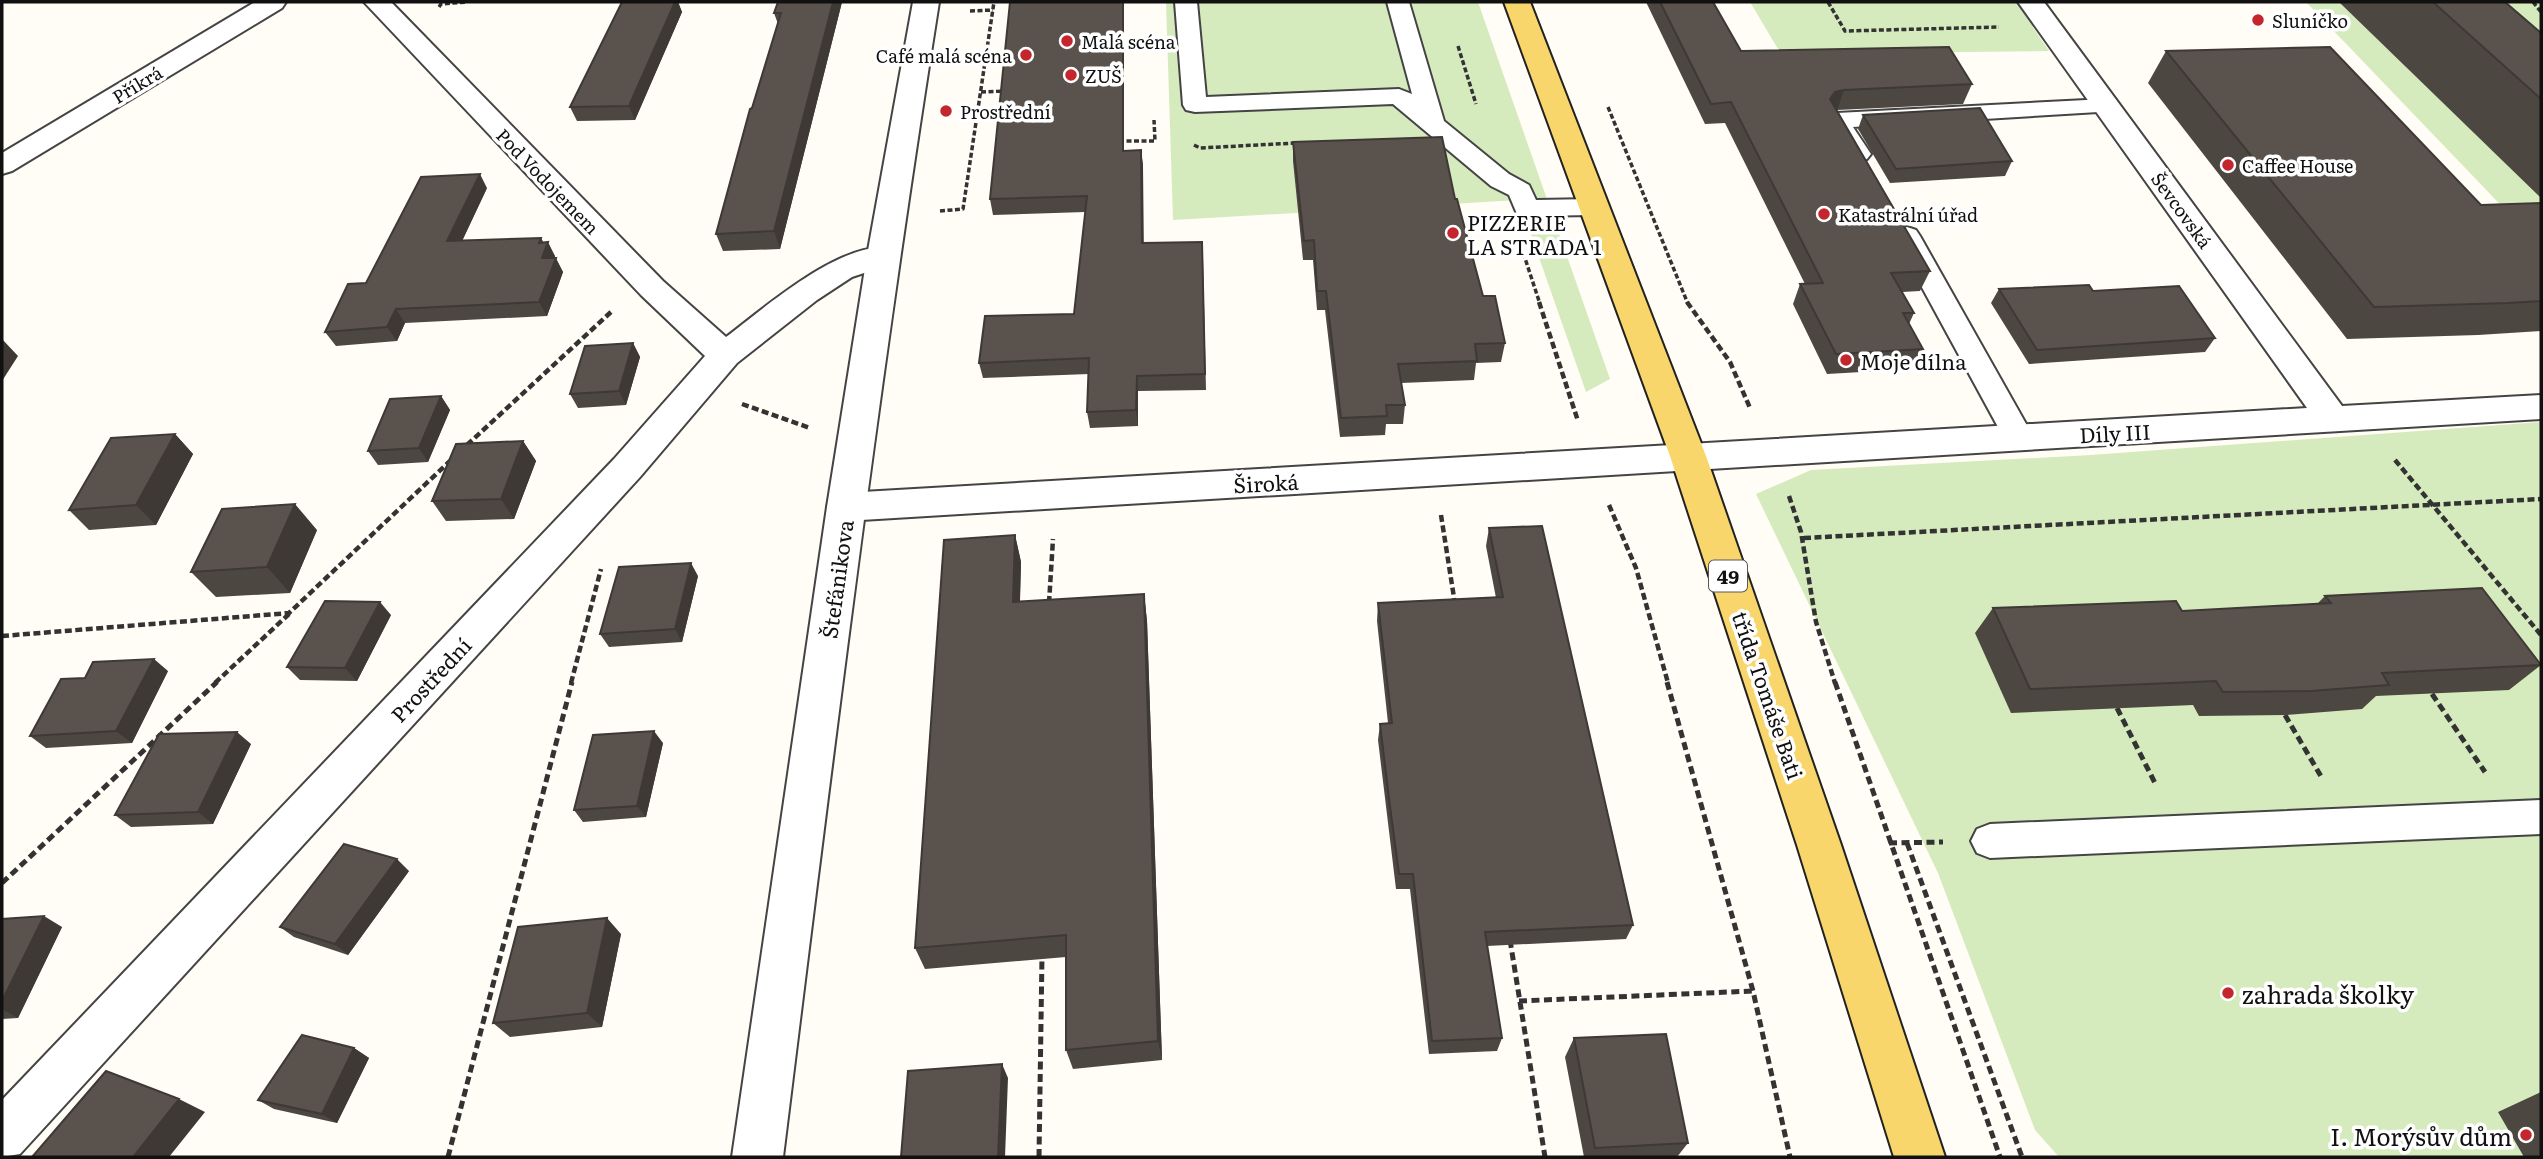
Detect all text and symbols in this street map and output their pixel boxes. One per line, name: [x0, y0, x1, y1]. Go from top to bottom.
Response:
place label: Sluníčko: [2272, 7, 2348, 34]
marker: Sluníčko: [2250, 12, 2266, 28]
place label: Malá scéna: [1081, 28, 1176, 55]
marker: Malá scéna: [1059, 33, 1075, 49]
place label: Café malá scéna: [876, 42, 1012, 69]
marker: Café malá scéna: [1018, 47, 1034, 63]
street label: Příkrá: [107, 58, 168, 110]
place label: ZUŠ: [1085, 62, 1122, 89]
marker: ZUŠ: [1063, 67, 1079, 83]
place label: Prostřední: [960, 98, 1051, 125]
marker: Prostřední: [938, 103, 954, 119]
street label: Pod Vodojemem: [490, 122, 606, 240]
place label: Caffee House: [2242, 152, 2353, 179]
marker: Caffee House: [2220, 157, 2236, 173]
street label: Ševcovská: [2145, 166, 2219, 254]
place label: Katastrální úřad: [1838, 201, 1978, 228]
place label: PIZZERIE LA STRADA 1: [1467, 206, 1602, 261]
marker: Katastrální úřad: [1816, 206, 1832, 222]
marker: PIZZERIE LA STRADA 1: [1445, 225, 1461, 241]
place label: Moje dílna: [1860, 345, 1967, 376]
marker: Moje dílna: [1838, 352, 1854, 368]
street label: Díly III: [2079, 415, 2151, 449]
street label: Široká: [1233, 465, 1300, 499]
street label: Štefánikova: [812, 517, 860, 640]
road number: 49: [1709, 561, 1747, 592]
street label: třída Tomáše Bati: [1726, 607, 1812, 783]
street label: Prostřední: [383, 630, 477, 728]
place label: zahrada školky: [2242, 976, 2414, 1011]
marker: zahrada školky: [2220, 985, 2236, 1001]
place label: I. Morýsův dům: [2330, 1118, 2512, 1153]
marker: I. Morýsův dům: [2518, 1127, 2534, 1143]

